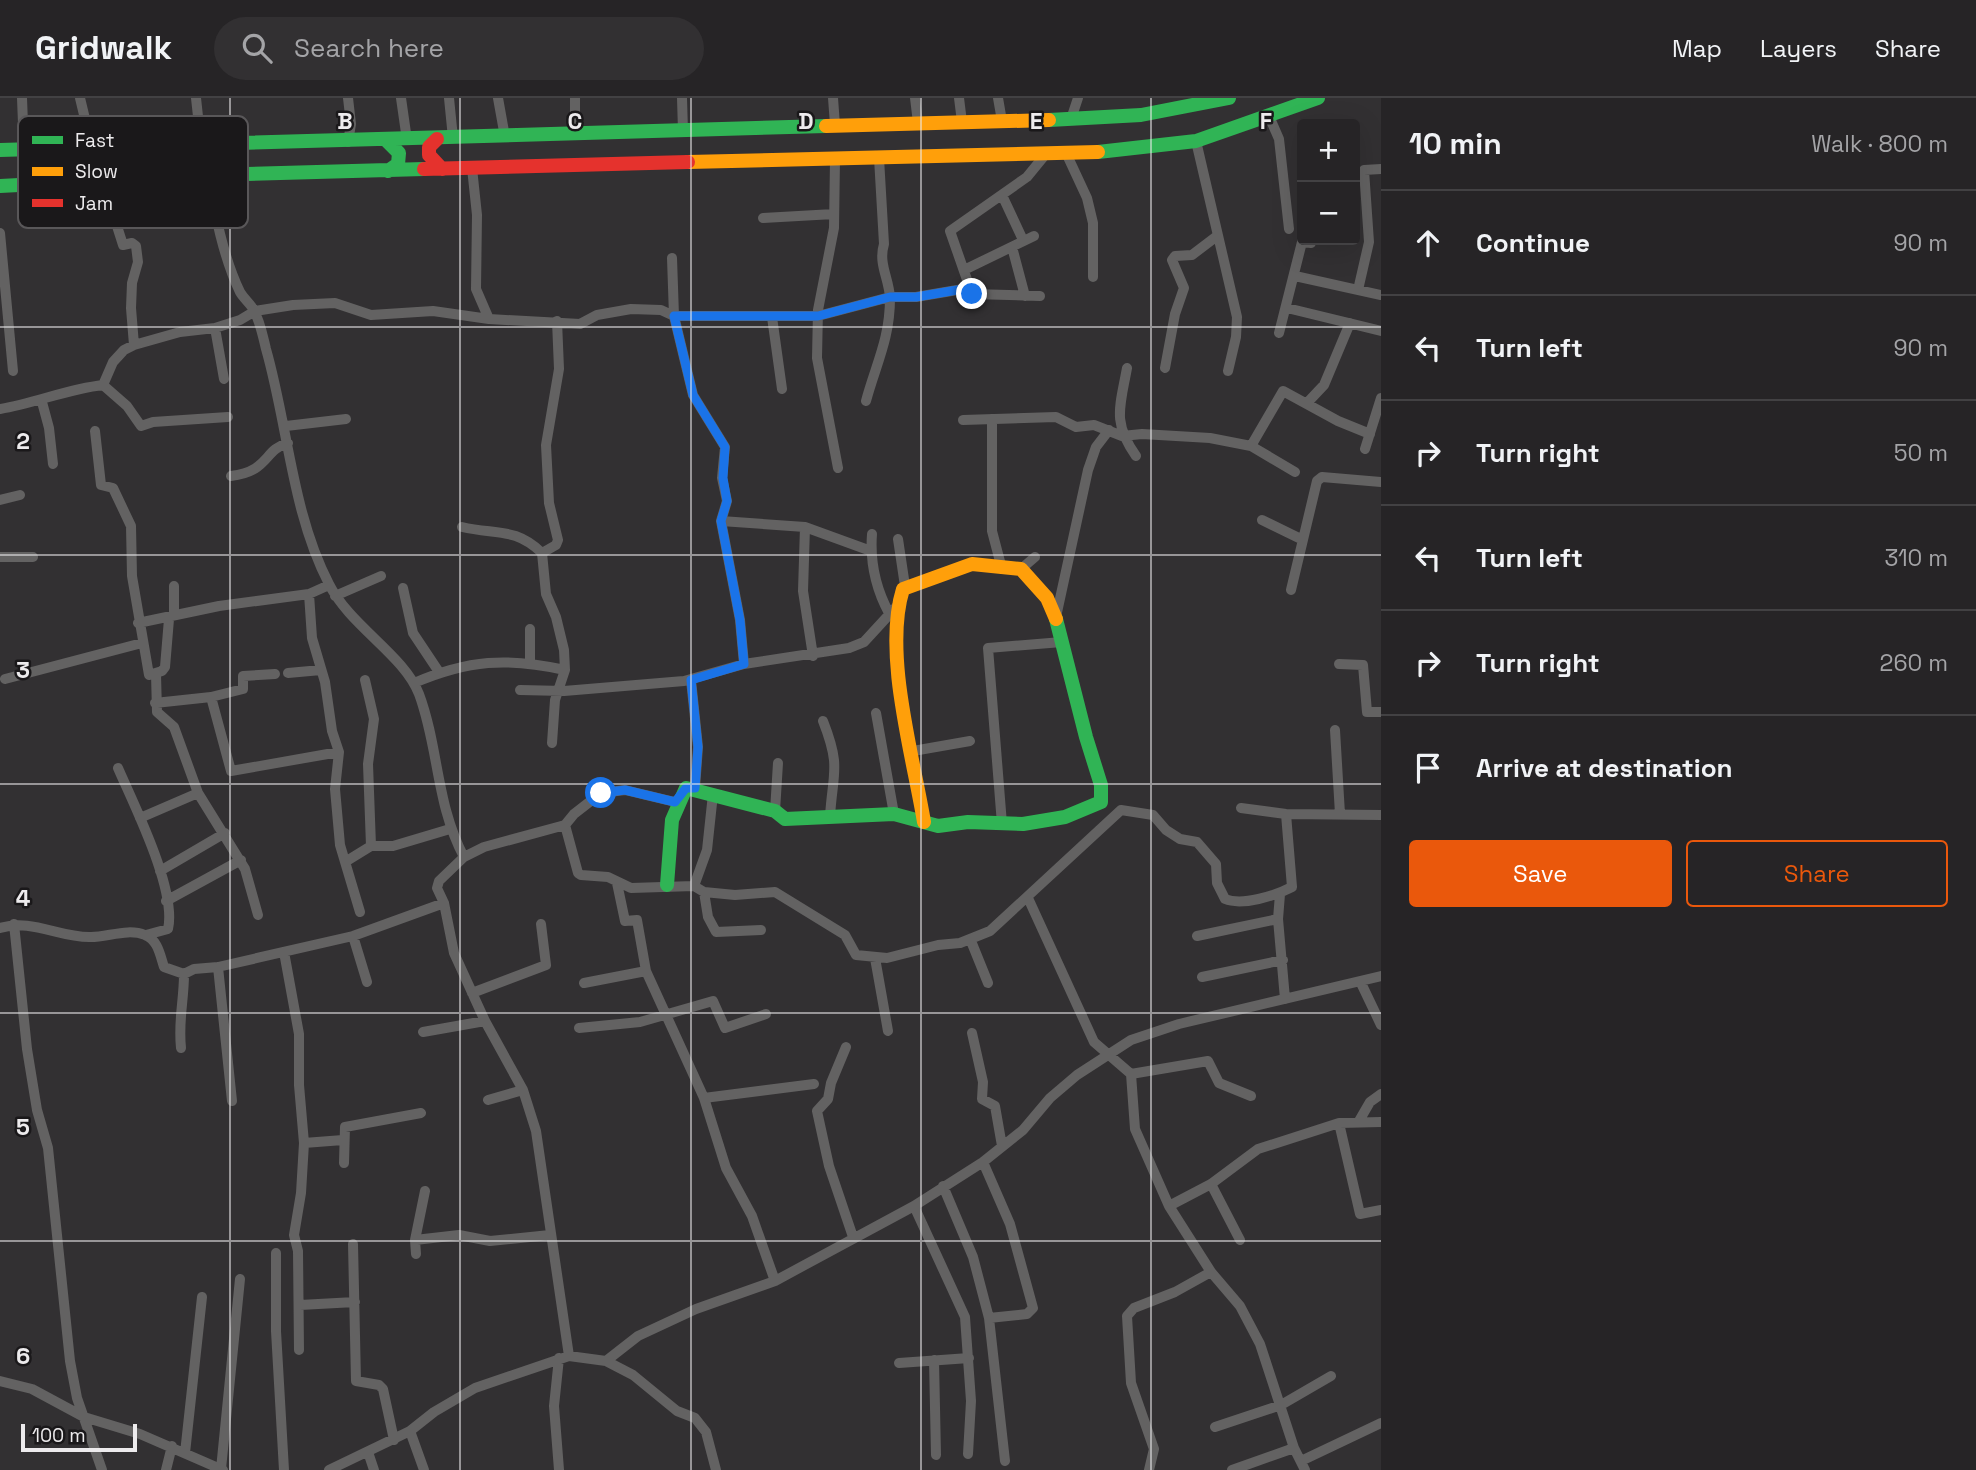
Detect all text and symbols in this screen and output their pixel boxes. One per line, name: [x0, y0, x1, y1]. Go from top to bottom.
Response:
search box: [214, 17, 704, 80]
text: Gridwalk: [35, 27, 172, 69]
icon: search: [238, 29, 276, 67]
text: Search here: [294, 31, 444, 65]
text: Map: [1672, 33, 1722, 64]
text: Layers: [1760, 33, 1837, 64]
text: Share: [1875, 33, 1941, 64]
text: B: [337, 106, 353, 136]
text: C: [568, 106, 582, 136]
text: D: [798, 106, 814, 136]
text: E: [1030, 106, 1042, 136]
text: F: [1260, 106, 1272, 136]
legend: [18, 116, 248, 228]
map controls: [1297, 119, 1360, 245]
button: +: [1297, 119, 1360, 182]
text: 10 min: [1409, 124, 1502, 163]
text: Fast: [75, 128, 115, 153]
text: Walk · 800 m: [1811, 129, 1948, 159]
text: Slow: [75, 159, 118, 184]
button: −: [1297, 182, 1360, 245]
text: Jam: [75, 191, 113, 216]
icon: ahead: [1409, 224, 1447, 262]
text: Continue: [1476, 226, 1590, 260]
text: 90 m: [1893, 228, 1948, 258]
route end: [956, 278, 987, 309]
icon: left: [1409, 329, 1447, 367]
text: Turn left: [1476, 331, 1583, 365]
text: 90 m: [1893, 333, 1948, 363]
text: 2: [16, 426, 30, 456]
icon: right: [1409, 434, 1447, 472]
text: Turn right: [1476, 436, 1600, 470]
text: 50 m: [1894, 438, 1948, 468]
icon: left: [1409, 539, 1447, 577]
text: Turn left: [1476, 541, 1583, 575]
text: 310 m: [1884, 543, 1948, 573]
icon: right: [1409, 644, 1447, 682]
text: Turn right: [1476, 646, 1600, 680]
text: 260 m: [1880, 648, 1948, 678]
text: 3: [16, 655, 30, 685]
icon: arrive: [1409, 749, 1447, 787]
text: Arrive at destination: [1476, 751, 1733, 785]
route start: [585, 777, 616, 808]
button: Save: [1409, 840, 1672, 907]
button: Share: [1686, 840, 1948, 907]
text: 4: [16, 883, 31, 913]
text: 5: [16, 1112, 30, 1142]
text: 6: [16, 1341, 30, 1371]
scale bar: [21, 1421, 136, 1453]
text: 100 m: [32, 1423, 86, 1448]

